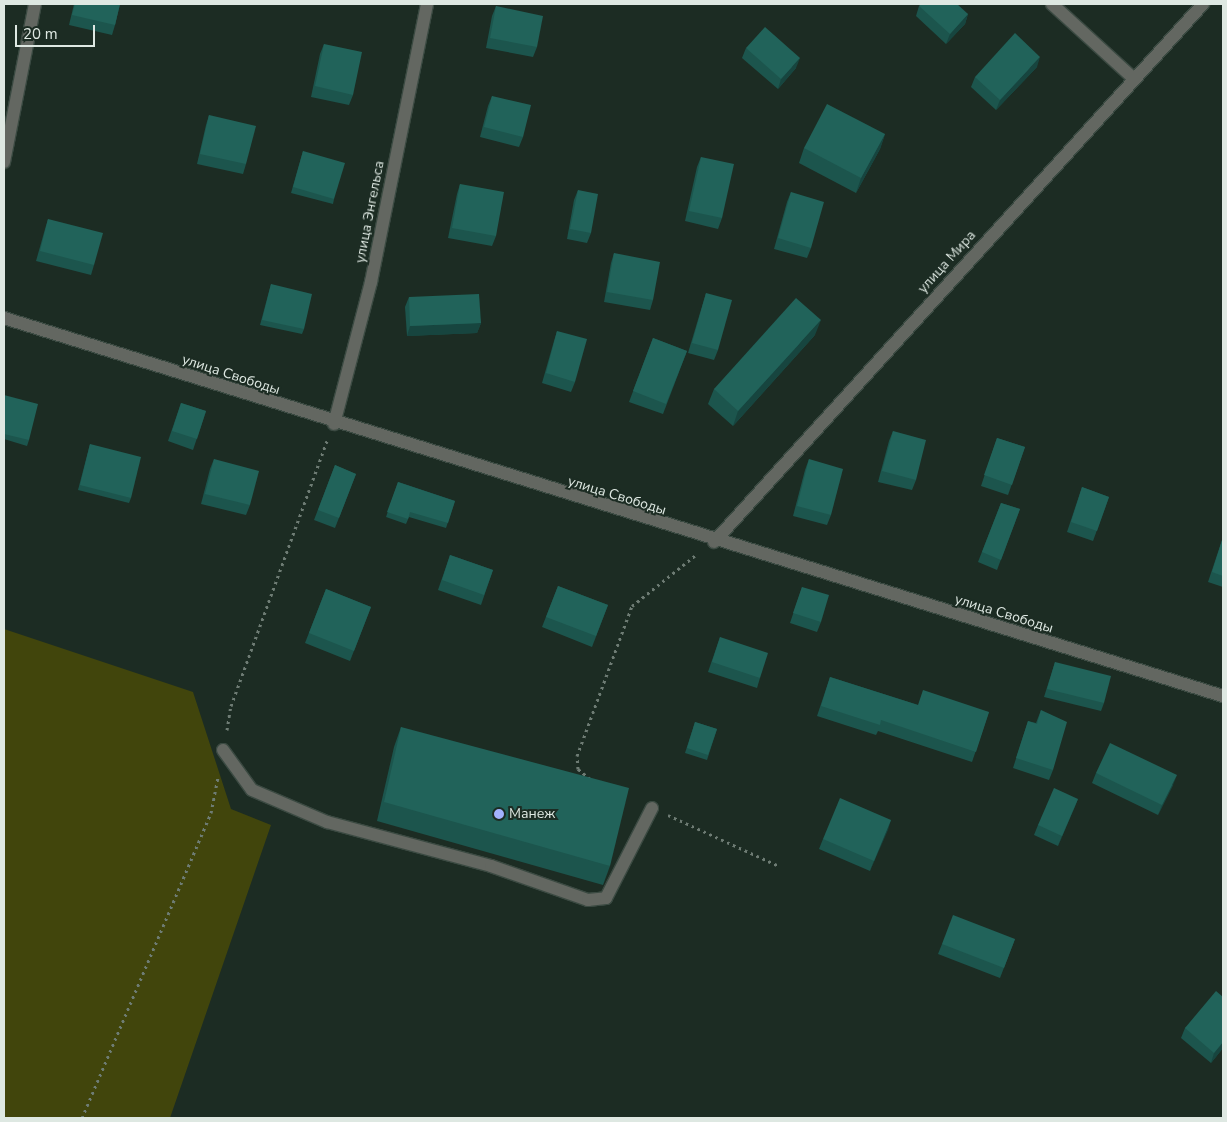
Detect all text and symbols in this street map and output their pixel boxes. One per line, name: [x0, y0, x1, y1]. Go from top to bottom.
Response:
scale bar: [18, 15, 98, 47]
text: 20 m: [23, 24, 58, 44]
street label: улица Энгельса: [352, 160, 388, 264]
street label: улица Мира: [914, 227, 980, 297]
street label: улица Свободы: [180, 351, 282, 399]
street label: улица Свободы: [566, 473, 668, 519]
street label: улица Свободы: [953, 591, 1055, 637]
place label: Манеж: [509, 806, 555, 822]
marker: Манеж: [493, 808, 505, 820]

